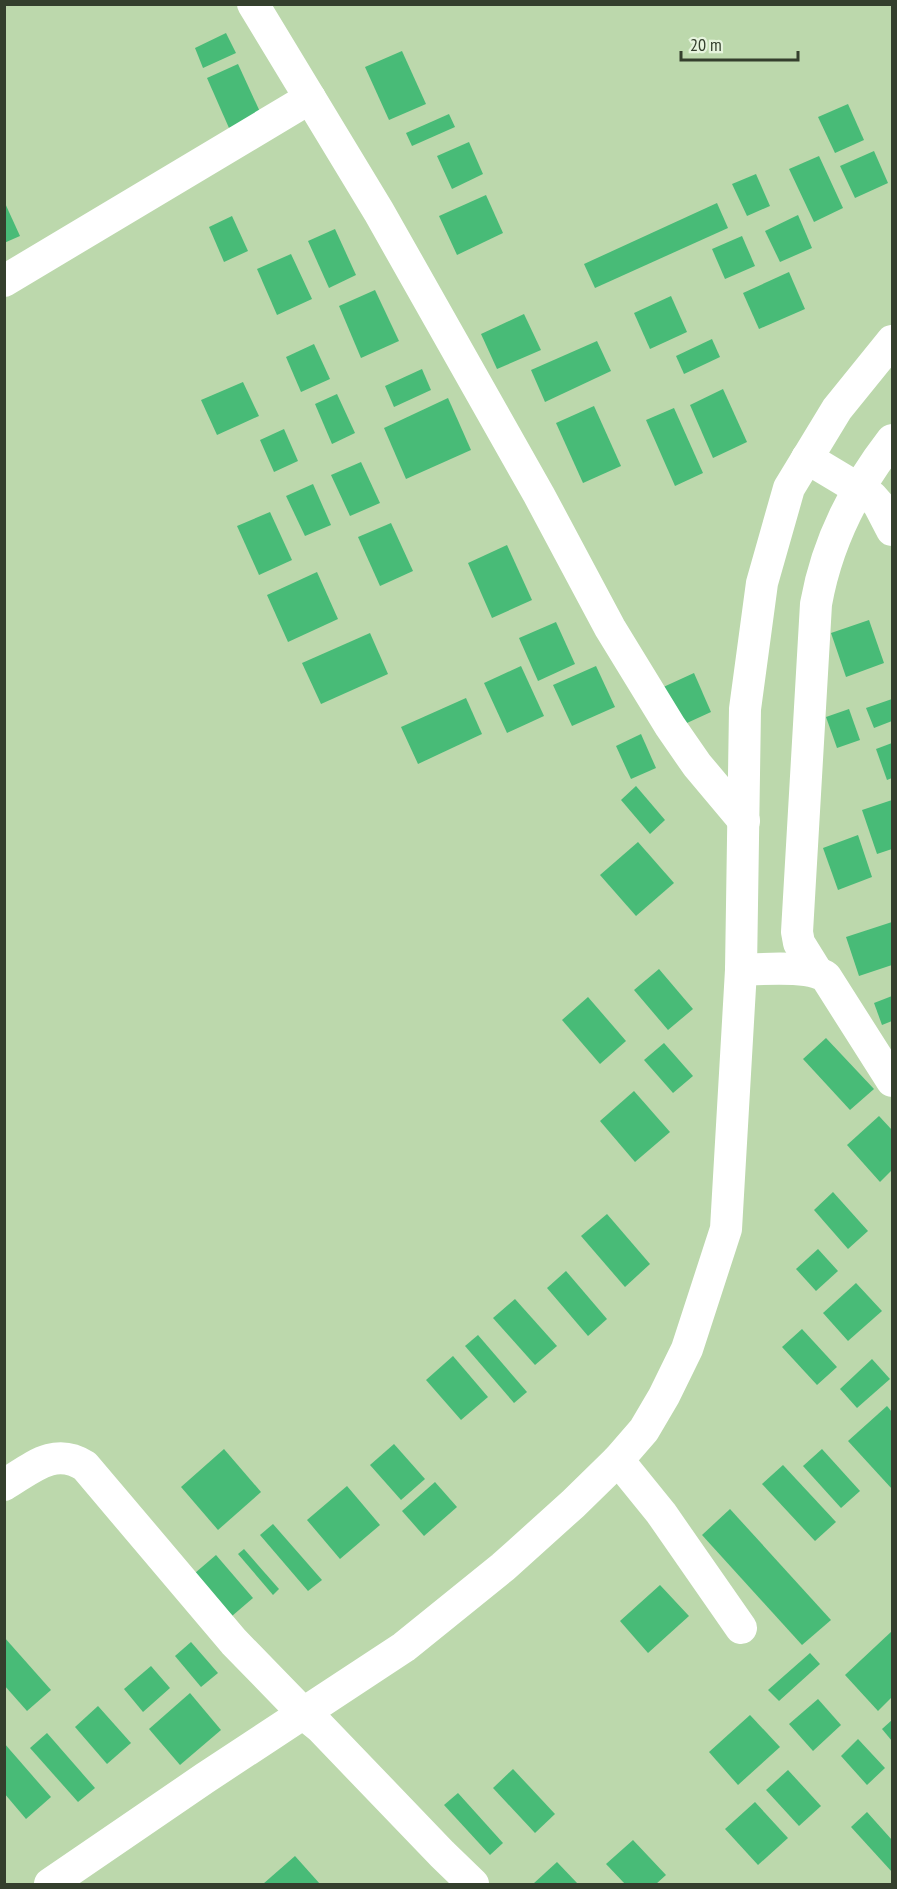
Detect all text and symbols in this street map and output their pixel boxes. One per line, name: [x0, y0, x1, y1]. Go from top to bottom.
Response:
scale bar: [681, 24, 798, 62]
text: 20 m: [690, 33, 722, 56]

